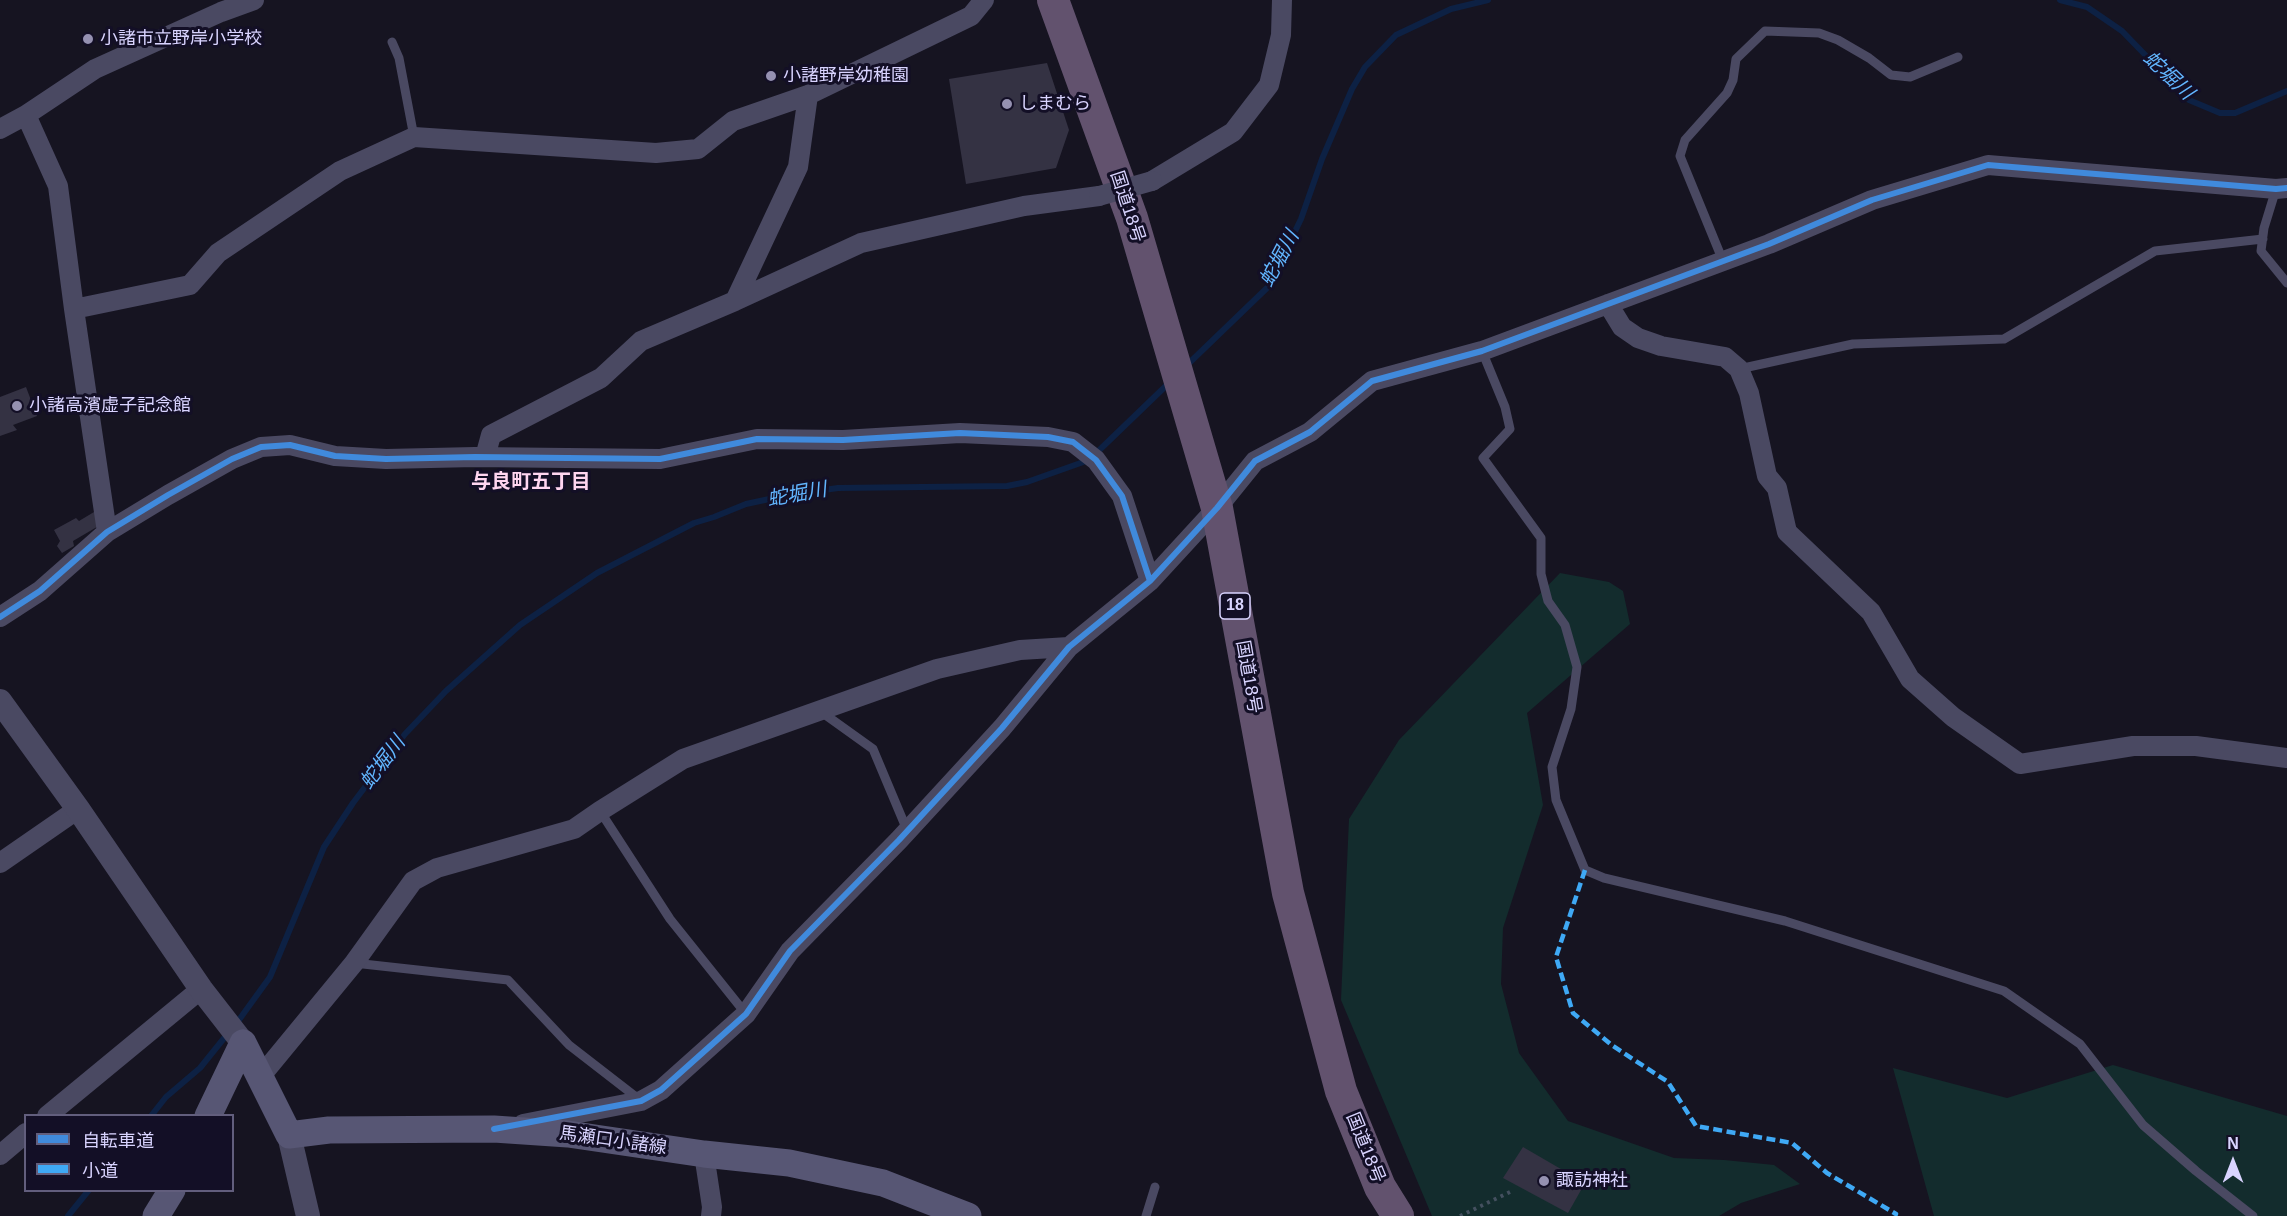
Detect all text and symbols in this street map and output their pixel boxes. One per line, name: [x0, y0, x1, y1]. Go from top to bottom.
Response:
place label: 小諸市立野岸小学校: [100, 28, 262, 50]
marker: 小諸市立野岸小学校: [81, 32, 95, 46]
water label: 蛇堀川: [2138, 47, 2198, 105]
place label: 小諸野岸幼稚園: [783, 65, 909, 87]
marker: 小諸野岸幼稚園: [764, 69, 778, 83]
place label: しまむら: [1019, 93, 1091, 115]
marker: しまむら: [1000, 97, 1014, 111]
street label: 国道18号: [1105, 168, 1149, 246]
water label: 蛇堀川: [1255, 227, 1305, 291]
place label: 小諸高濱虚子記念館: [29, 395, 191, 417]
marker: 小諸高濱虚子記念館: [10, 399, 24, 413]
district label: 与良町五丁目: [471, 470, 591, 494]
water label: 蛇堀川: [765, 478, 829, 512]
road number: 18: [1220, 593, 1250, 619]
street label: 国道18号: [1231, 639, 1265, 715]
water label: 蛇堀川: [355, 732, 411, 794]
street label: 国道18号: [1341, 1110, 1389, 1186]
legend: [24, 1114, 234, 1192]
street label: 馬瀬口小諸線: [558, 1123, 668, 1159]
text: 自転車道: [82, 1131, 154, 1151]
north arrow: [2203, 1132, 2263, 1192]
text: N: [2227, 1135, 2239, 1152]
text: 小道: [82, 1161, 118, 1181]
place label: 諏訪神社: [1556, 1170, 1628, 1192]
marker: 諏訪神社: [1537, 1174, 1551, 1188]

